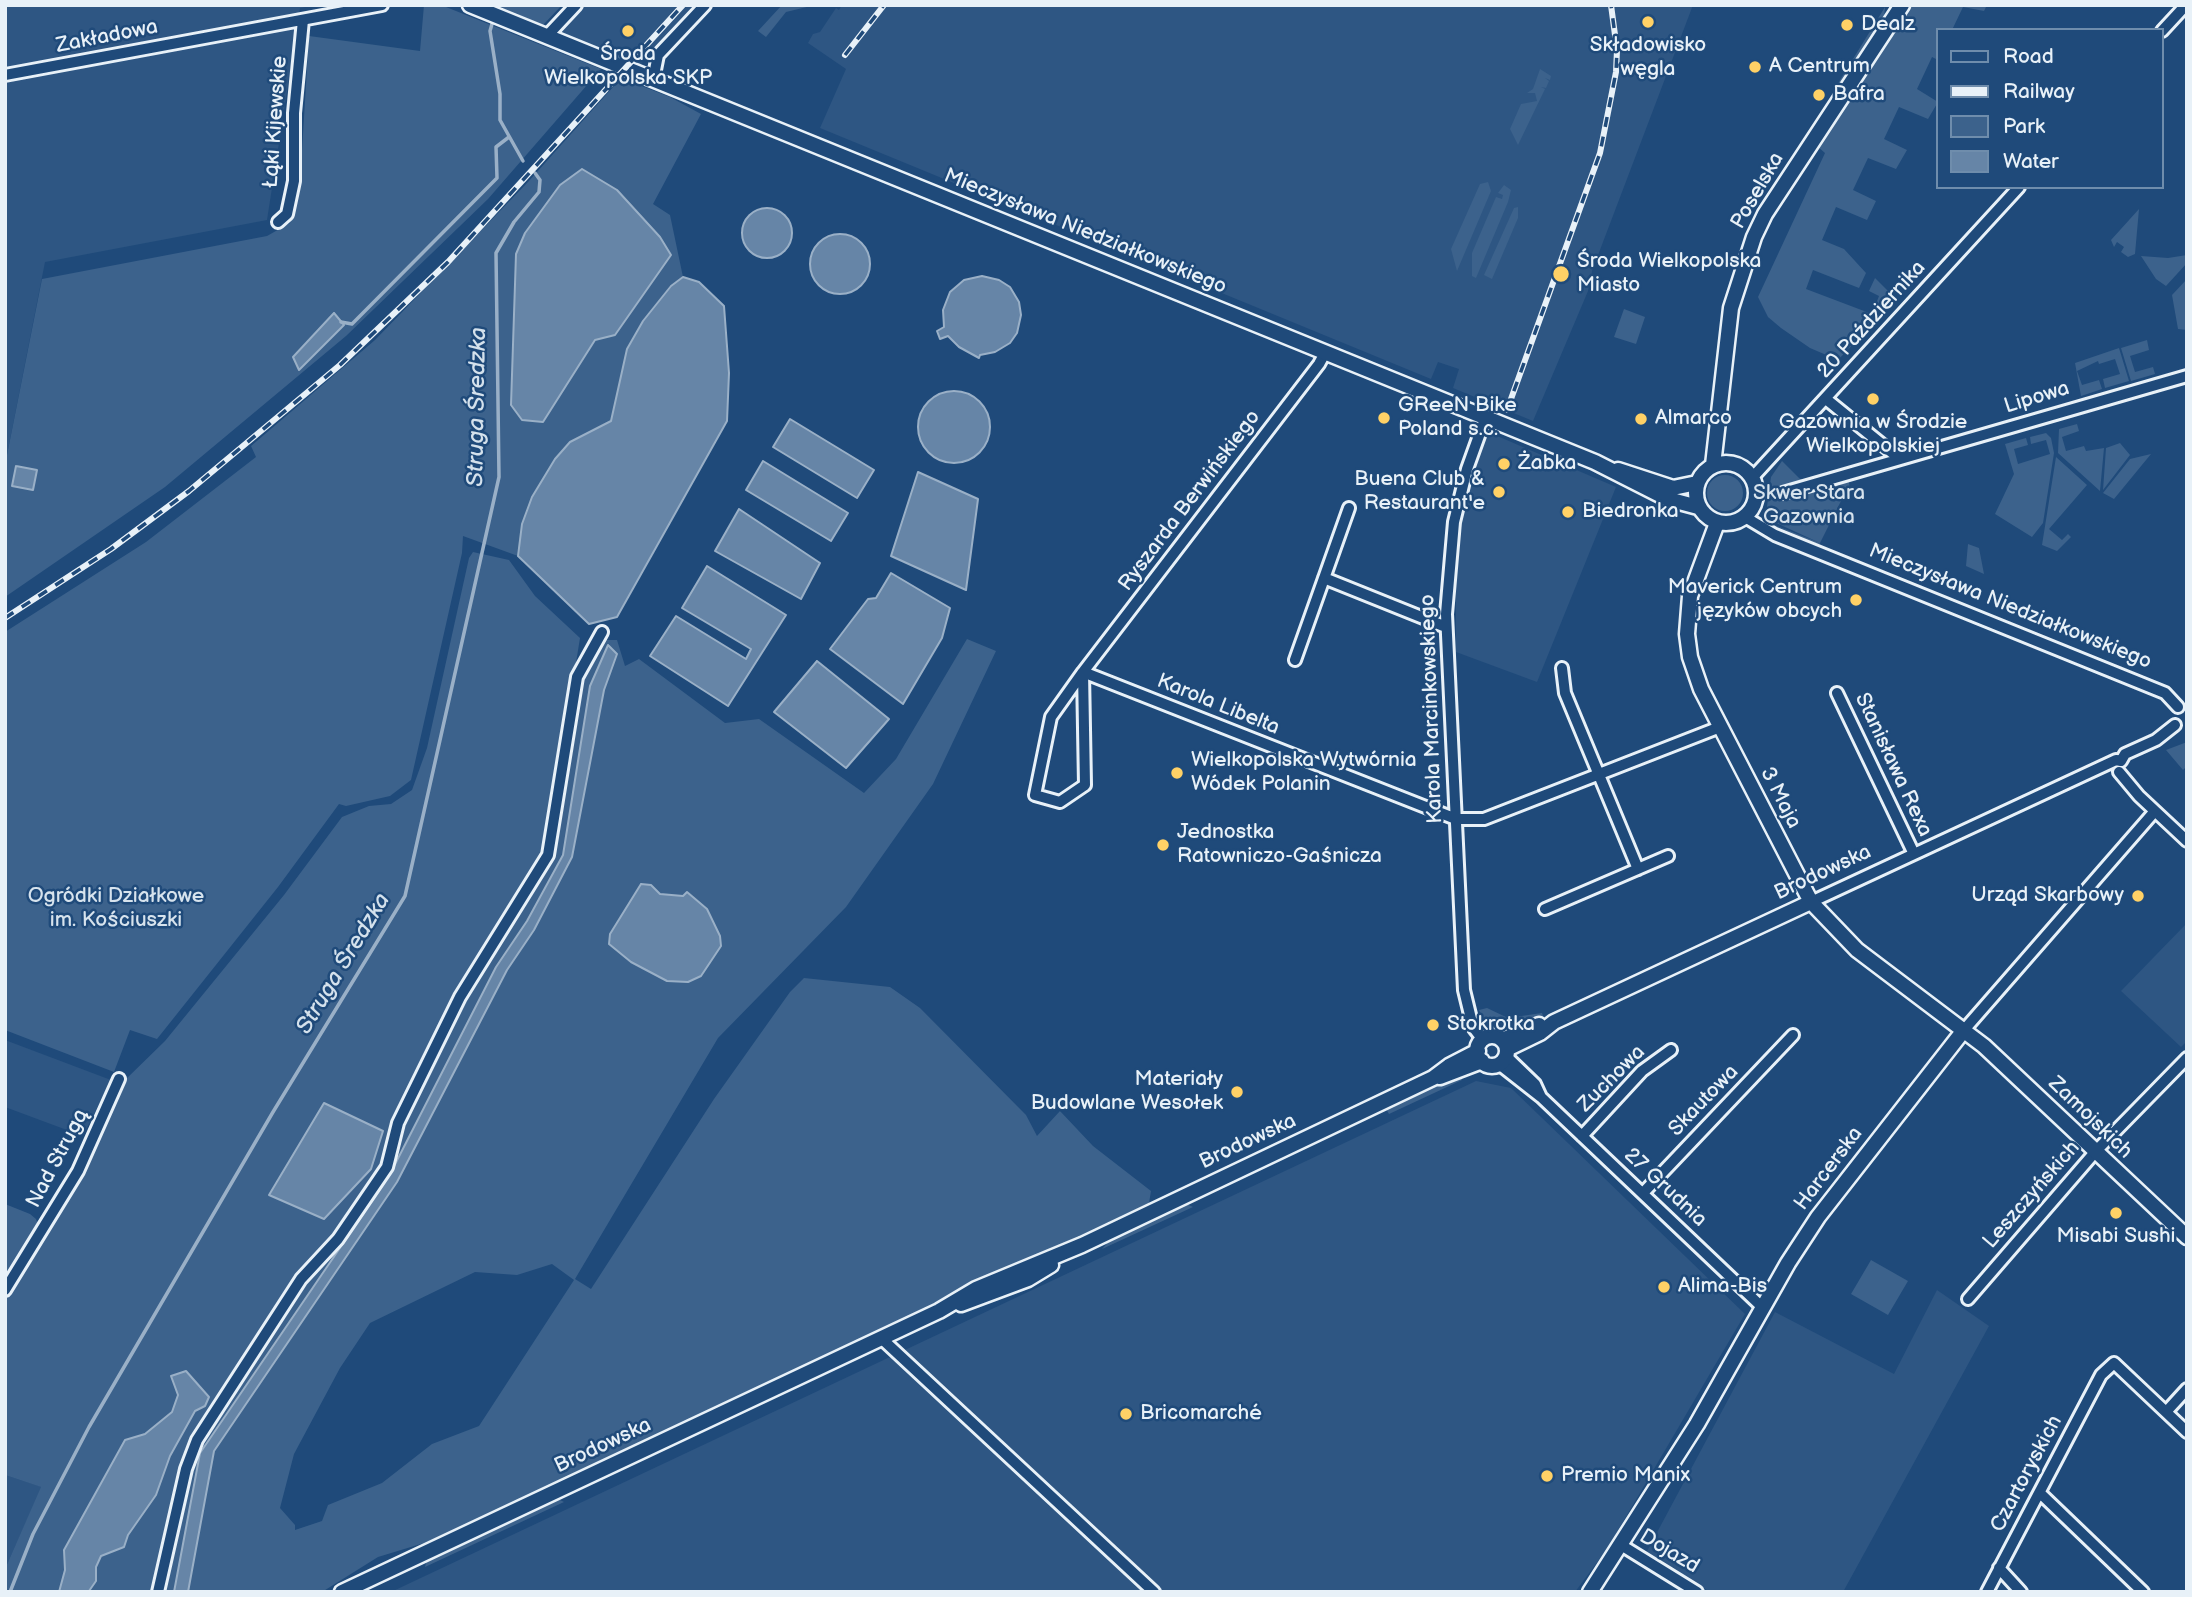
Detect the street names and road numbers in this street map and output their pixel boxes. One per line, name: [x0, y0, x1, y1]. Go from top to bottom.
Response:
street label: Zakładowa: [54, 15, 160, 59]
street label: Łąki Kijewskie: [259, 55, 293, 189]
street label: Poselska: [1726, 148, 1790, 234]
street label: Mieczysława Niedziałkowskiego: [940, 164, 1230, 300]
street label: 20 Października: [1813, 256, 1931, 384]
street label: Lipowa: [2001, 376, 2073, 420]
street label: Ryszarda Berwińskiego: [1114, 405, 1266, 597]
street label: Mieczysława Niedziałkowskiego: [1865, 539, 2155, 675]
street label: Karola Marcinkowskiego: [1415, 594, 1449, 824]
street label: Karola Libelta: [1153, 669, 1283, 741]
street label: Stanisława Rexa: [1849, 689, 1937, 841]
street label: 3 Maja: [1754, 763, 1806, 833]
street label: Brodowska: [1771, 840, 1875, 906]
street label: Zuchowa: [1573, 1040, 1651, 1118]
street label: Skautowa: [1664, 1060, 1744, 1142]
street label: Zamojskich: [2043, 1072, 2137, 1164]
street label: Nad Strugą: [22, 1105, 94, 1213]
street label: Brodowska: [1196, 1109, 1300, 1175]
street label: Harcerska: [1790, 1122, 1868, 1216]
street label: Leszczyńskich: [1978, 1136, 2086, 1254]
street label: 27 Grudnia: [1618, 1143, 1712, 1233]
street label: Czartoryskich: [1986, 1411, 2068, 1537]
street label: Brodowska: [551, 1413, 655, 1479]
street label: Dojazd: [1635, 1524, 1703, 1580]

